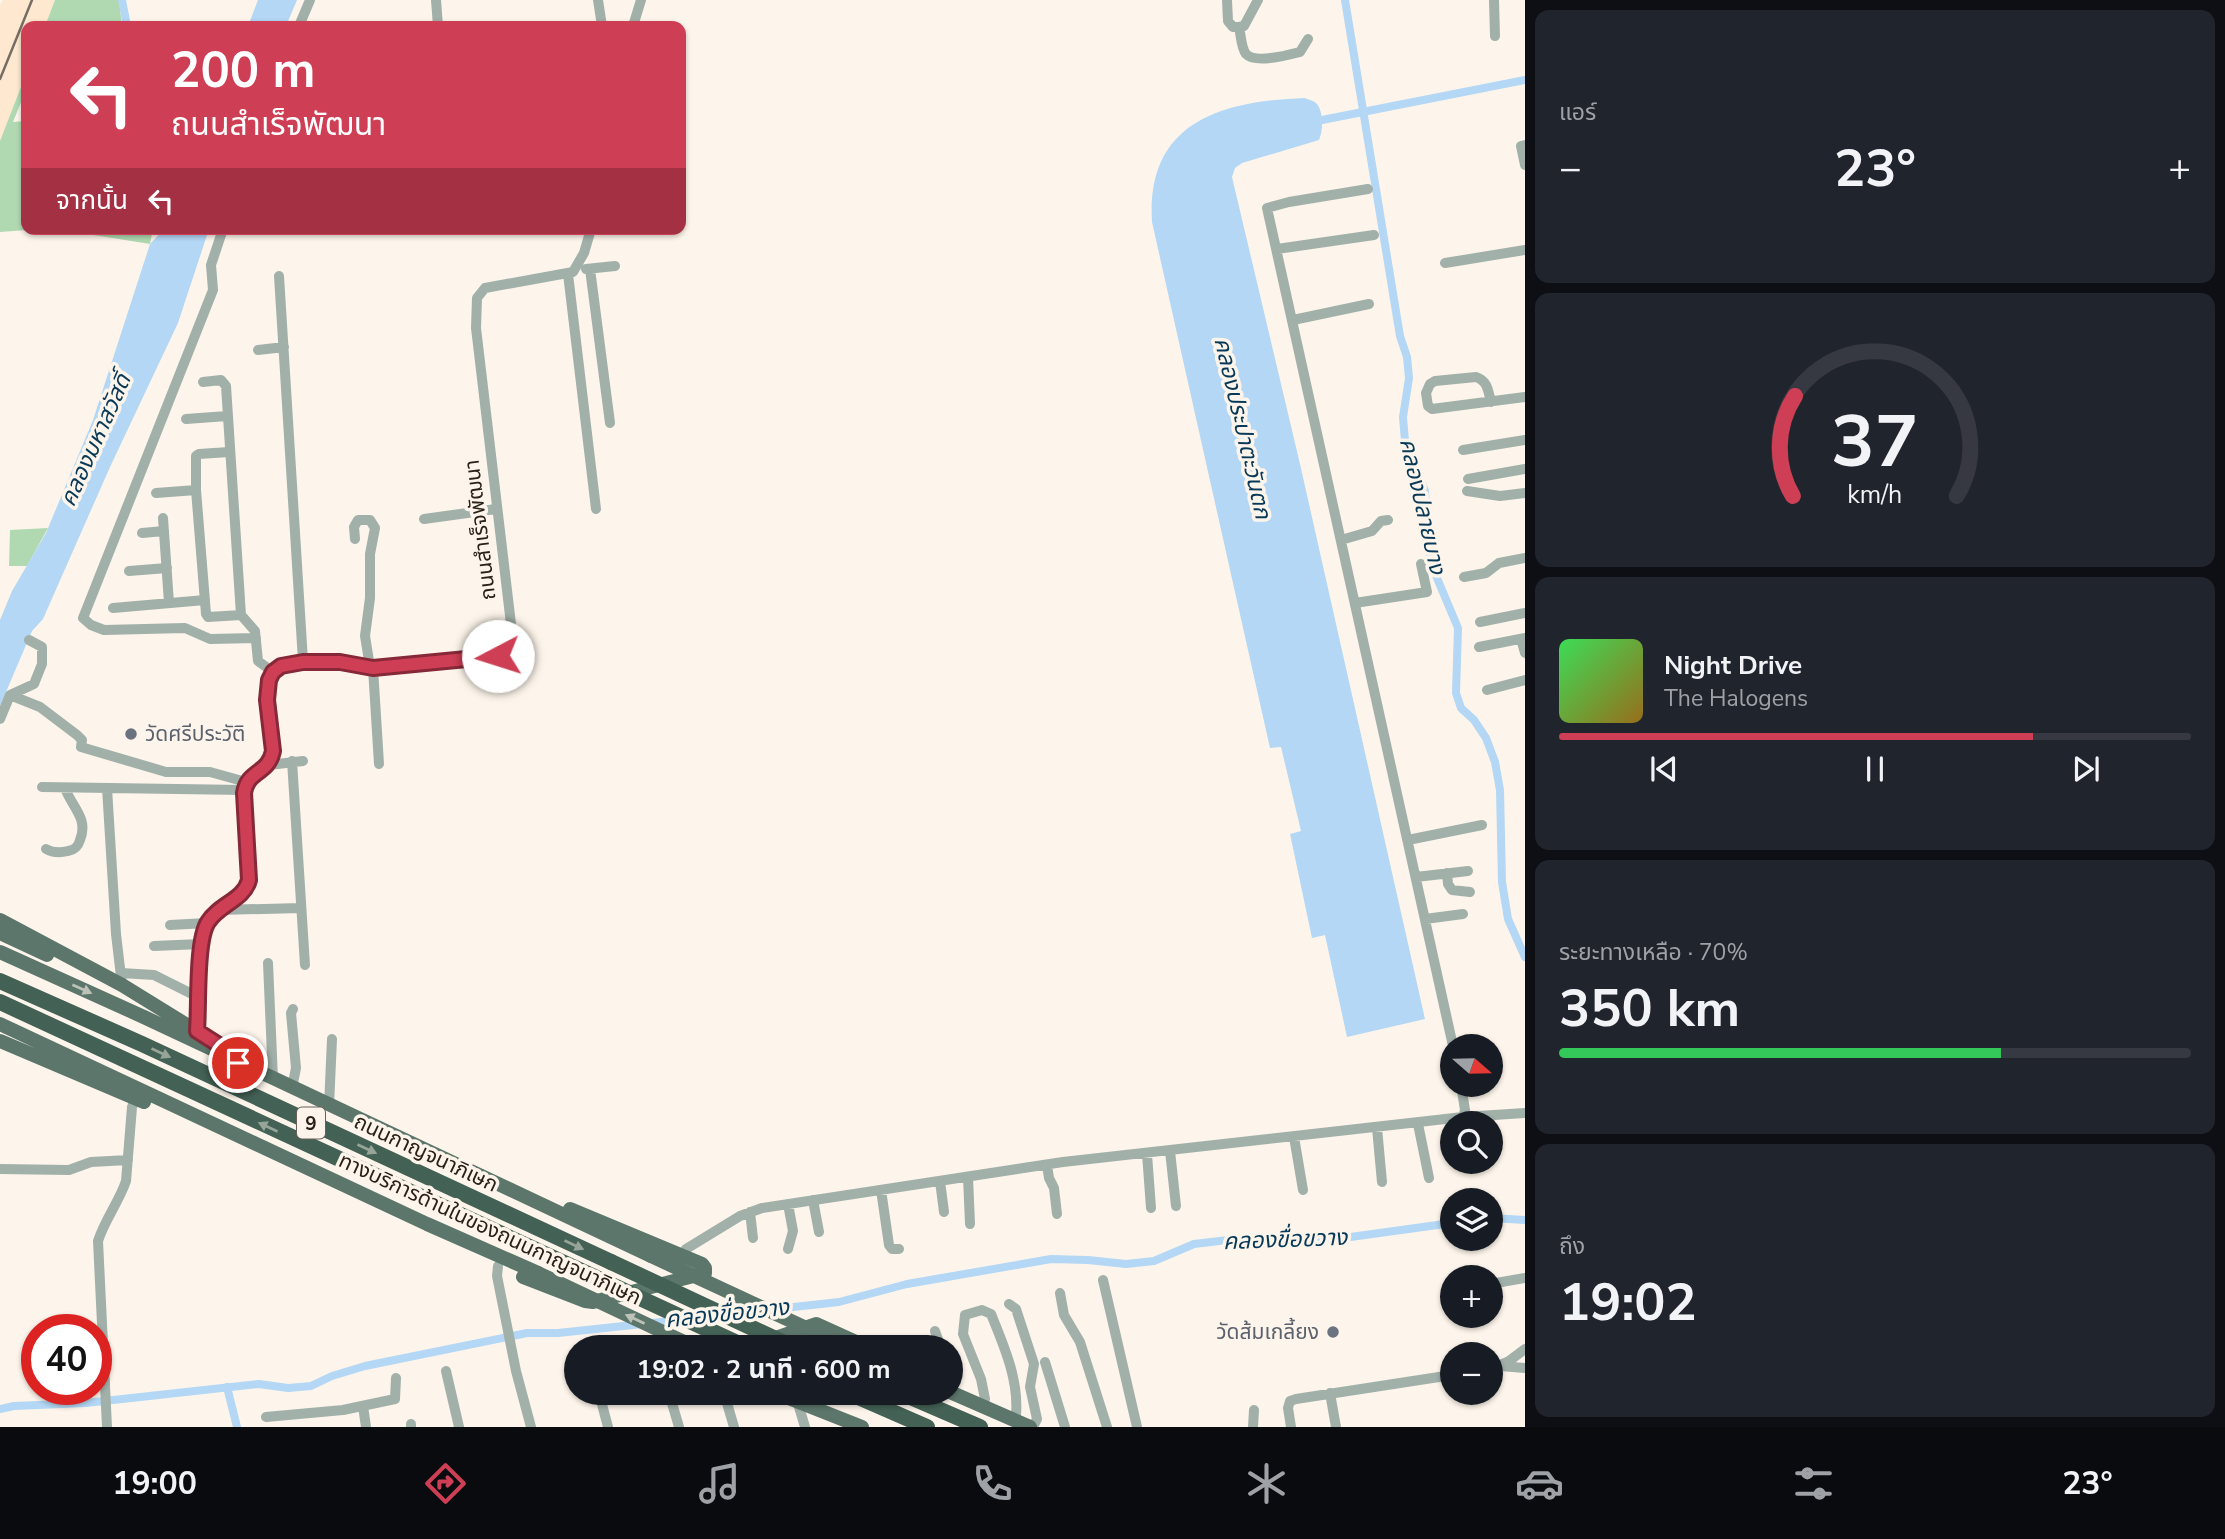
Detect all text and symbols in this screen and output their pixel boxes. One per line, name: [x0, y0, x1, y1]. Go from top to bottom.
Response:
text: 200 m: [171, 37, 315, 104]
icon: left: [56, 49, 147, 140]
text: แอร์: [1559, 97, 1596, 128]
text: ถนนสำเร็จพัฒนา: [171, 103, 386, 146]
text: 23°: [1834, 133, 1916, 204]
text: −: [1559, 143, 1582, 194]
text: +: [2168, 143, 2191, 194]
icon: left: [142, 182, 180, 220]
text: จากนั้น: [56, 183, 128, 218]
water label: คลองประปาตะวันตก: [1207, 334, 1279, 523]
water label: คลองมหาสวัสดิ์: [53, 364, 141, 511]
text: 37: [1831, 393, 1919, 493]
water label: คลองปลายบาง: [1392, 435, 1454, 579]
street label: ถนนสำเร็จพัฒนา: [457, 458, 503, 602]
text: km/h: [1847, 478, 1903, 512]
position arrow: [461, 619, 535, 693]
text: Night Drive: [1664, 648, 1802, 683]
text: The Halogens: [1664, 683, 1808, 714]
place label: วัดศรีประวัติ: [145, 720, 245, 748]
marker: วัดศรีประวัติ: [123, 726, 139, 742]
icon: previous: [1645, 750, 1683, 788]
icon: pause: [1856, 750, 1894, 788]
icon: next: [2067, 750, 2105, 788]
text: ระยะทางเหลือ · 70%: [1559, 937, 1748, 968]
text: 350 km: [1559, 973, 1740, 1044]
one-way arrow: [72, 984, 93, 995]
pin: [208, 1033, 268, 1093]
north arrow: [1440, 1034, 1503, 1097]
map controls: [1440, 1034, 1503, 1405]
icon: arrive: [219, 1044, 257, 1082]
one-way arrow: [151, 1047, 171, 1059]
road number: 9: [297, 1107, 325, 1138]
street label: ถนนกาญจนาภิเษก: [349, 1107, 503, 1199]
button: search: [1440, 1111, 1503, 1174]
one-way arrow: [258, 1121, 278, 1133]
one-way arrow: [357, 1143, 377, 1155]
street label: ทางบริการด้านในของถนนกาญจนาภิเษก: [334, 1146, 646, 1312]
button: layers: [1440, 1188, 1503, 1251]
water label: คลองขื่อขวาง: [1222, 1221, 1349, 1257]
text: ถึง: [1559, 1231, 1585, 1262]
one-way arrow: [563, 1240, 584, 1251]
button: +: [1440, 1265, 1503, 1328]
text: 19:02: [1559, 1267, 1697, 1338]
water label: คลองขื่อขวาง: [664, 1290, 792, 1335]
one-way arrow: [625, 1313, 645, 1324]
speed limit sign: 40: [21, 1314, 112, 1405]
place label: วัดส้มเกลี้ยง: [1216, 1317, 1319, 1346]
marker: วัดส้มเกลี้ยง: [1325, 1324, 1341, 1340]
button: −: [1440, 1342, 1503, 1405]
text: 19:02 · 2 นาที · 600 m: [637, 1352, 890, 1387]
icon: directions: [421, 1459, 470, 1508]
icon: music: [695, 1459, 744, 1508]
icon: phone: [968, 1459, 1017, 1508]
icon: climate: [1242, 1459, 1291, 1508]
icon: car: [1515, 1459, 1564, 1508]
icon: filters: [1789, 1459, 1838, 1508]
text: 19:00: [112, 1462, 197, 1505]
text: 23°: [2062, 1462, 2113, 1505]

